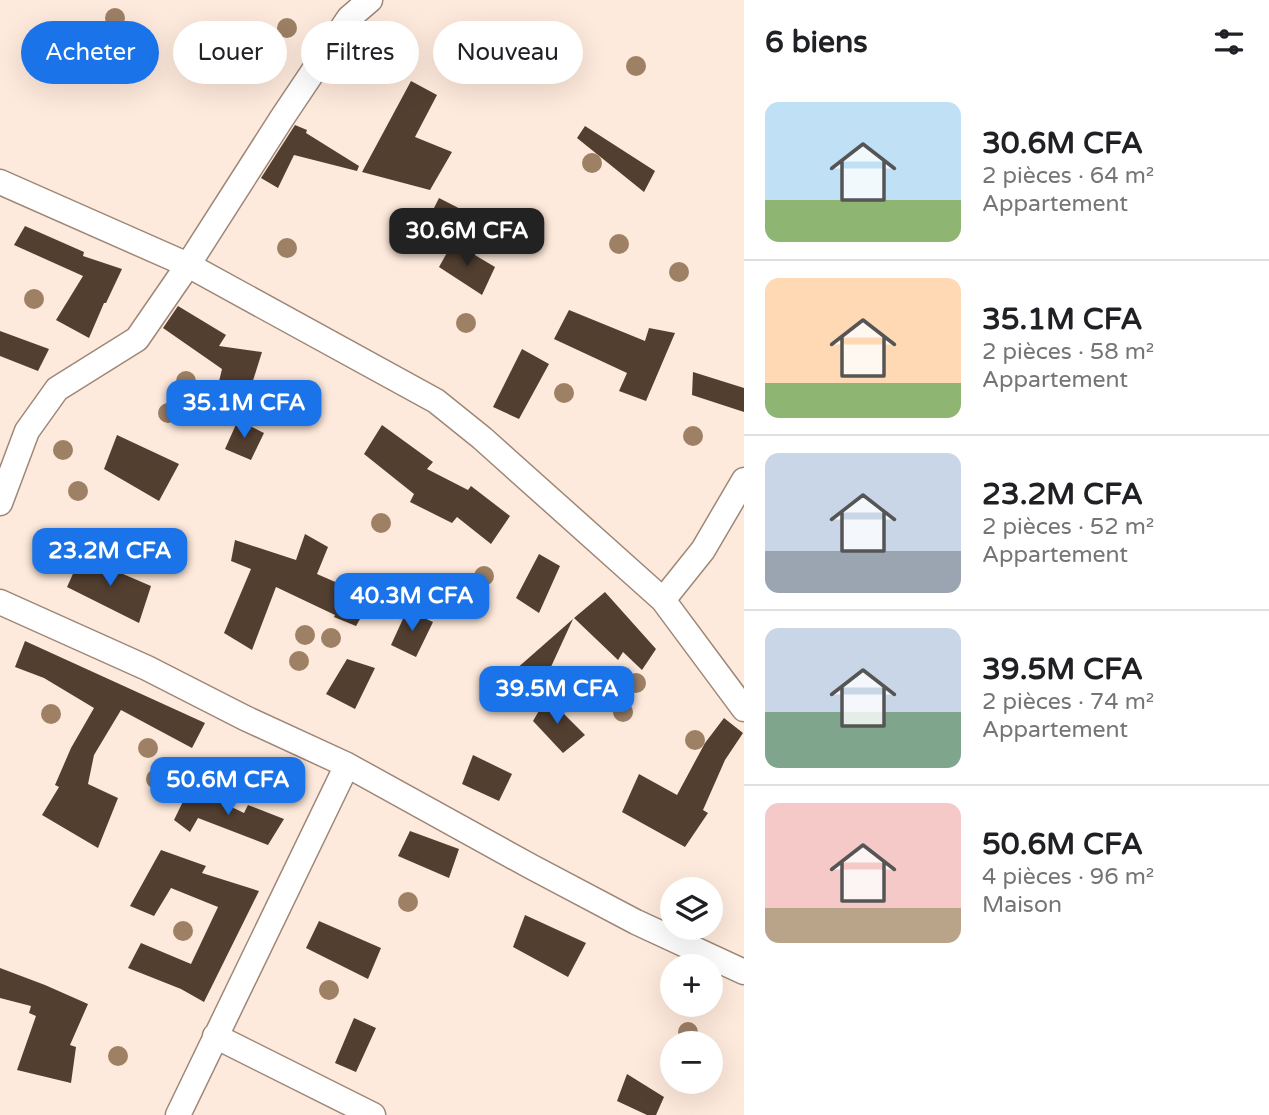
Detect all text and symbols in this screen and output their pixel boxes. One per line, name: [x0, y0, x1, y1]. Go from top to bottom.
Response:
chip: Acheter: [21, 21, 159, 84]
chip: Louer: [173, 21, 287, 84]
chip: Filtres: [301, 21, 419, 84]
chip: Nouveau: [433, 21, 583, 84]
icon: filters: [1210, 23, 1248, 61]
text: 6 biens: [765, 24, 868, 61]
text: 30.6M CFA: [982, 125, 1143, 162]
icon: home: [821, 130, 905, 214]
text: 2 pièces · 64 m²: [982, 162, 1154, 190]
text: Appartement: [982, 190, 1128, 218]
pin: 30.6M CFA: [387, 208, 547, 268]
text: 30.6M CFA: [405, 217, 529, 245]
text: 35.1M CFA: [982, 301, 1143, 338]
icon: home: [821, 306, 905, 390]
text: 2 pièces · 58 m²: [982, 338, 1154, 366]
text: Appartement: [982, 366, 1128, 394]
pin: 35.1M CFA: [164, 380, 324, 440]
text: 35.1M CFA: [182, 389, 306, 417]
text: 23.2M CFA: [982, 476, 1143, 513]
icon: home: [821, 481, 905, 565]
text: 2 pièces · 52 m²: [982, 513, 1154, 541]
pin: 23.2M CFA: [30, 528, 190, 588]
text: 23.2M CFA: [48, 537, 172, 565]
text: Appartement: [982, 541, 1128, 569]
pin: 40.3M CFA: [332, 574, 492, 633]
text: 40.3M CFA: [350, 582, 474, 610]
text: 39.5M CFA: [982, 651, 1143, 688]
icon: home: [821, 656, 905, 740]
pin: 39.5M CFA: [477, 666, 637, 726]
text: 39.5M CFA: [495, 675, 619, 703]
text: 2 pièces · 74 m²: [982, 688, 1154, 716]
text: Appartement: [982, 716, 1128, 744]
pin: 50.6M CFA: [148, 758, 308, 817]
text: 50.6M CFA: [166, 766, 290, 794]
text: 50.6M CFA: [982, 826, 1143, 863]
icon: home: [821, 831, 905, 915]
text: 4 pièces · 96 m²: [982, 863, 1154, 891]
map controls: [660, 877, 723, 1094]
button: layers: [660, 877, 723, 940]
text: Maison: [982, 891, 1062, 919]
button: +: [660, 954, 723, 1017]
button: −: [660, 1031, 723, 1094]

